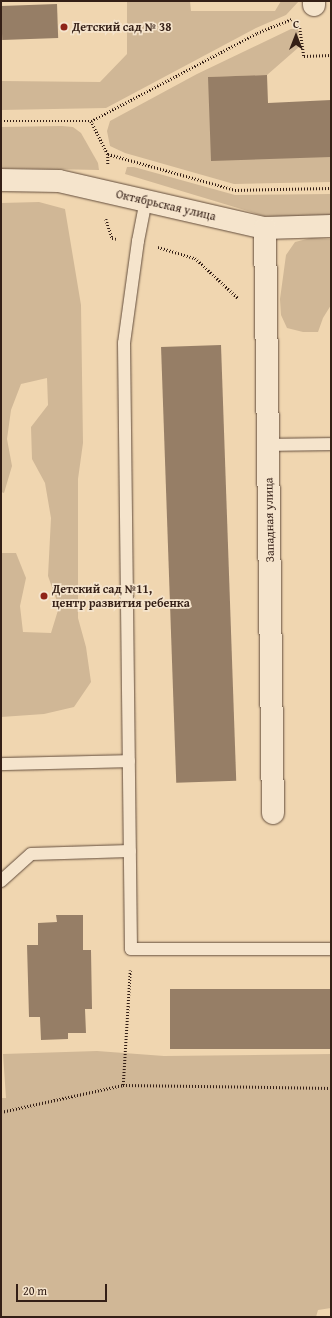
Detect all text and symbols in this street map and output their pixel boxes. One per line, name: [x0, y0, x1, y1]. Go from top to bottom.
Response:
north arrow: [276, 16, 316, 56]
text: С: [293, 16, 299, 32]
place label: Детский сад № 38: [72, 20, 171, 34]
marker: Детский сад № 38: [59, 22, 69, 32]
street label: Октябрьская улица: [115, 186, 217, 224]
street label: Западная улица: [261, 478, 277, 562]
place label: Детский сад №11, центр развития ребенка: [52, 582, 190, 610]
marker: Детский сад №11, центр развития ребенка: [39, 591, 49, 601]
scale bar: [18, 1276, 109, 1302]
text: 20 m: [23, 1282, 47, 1299]

